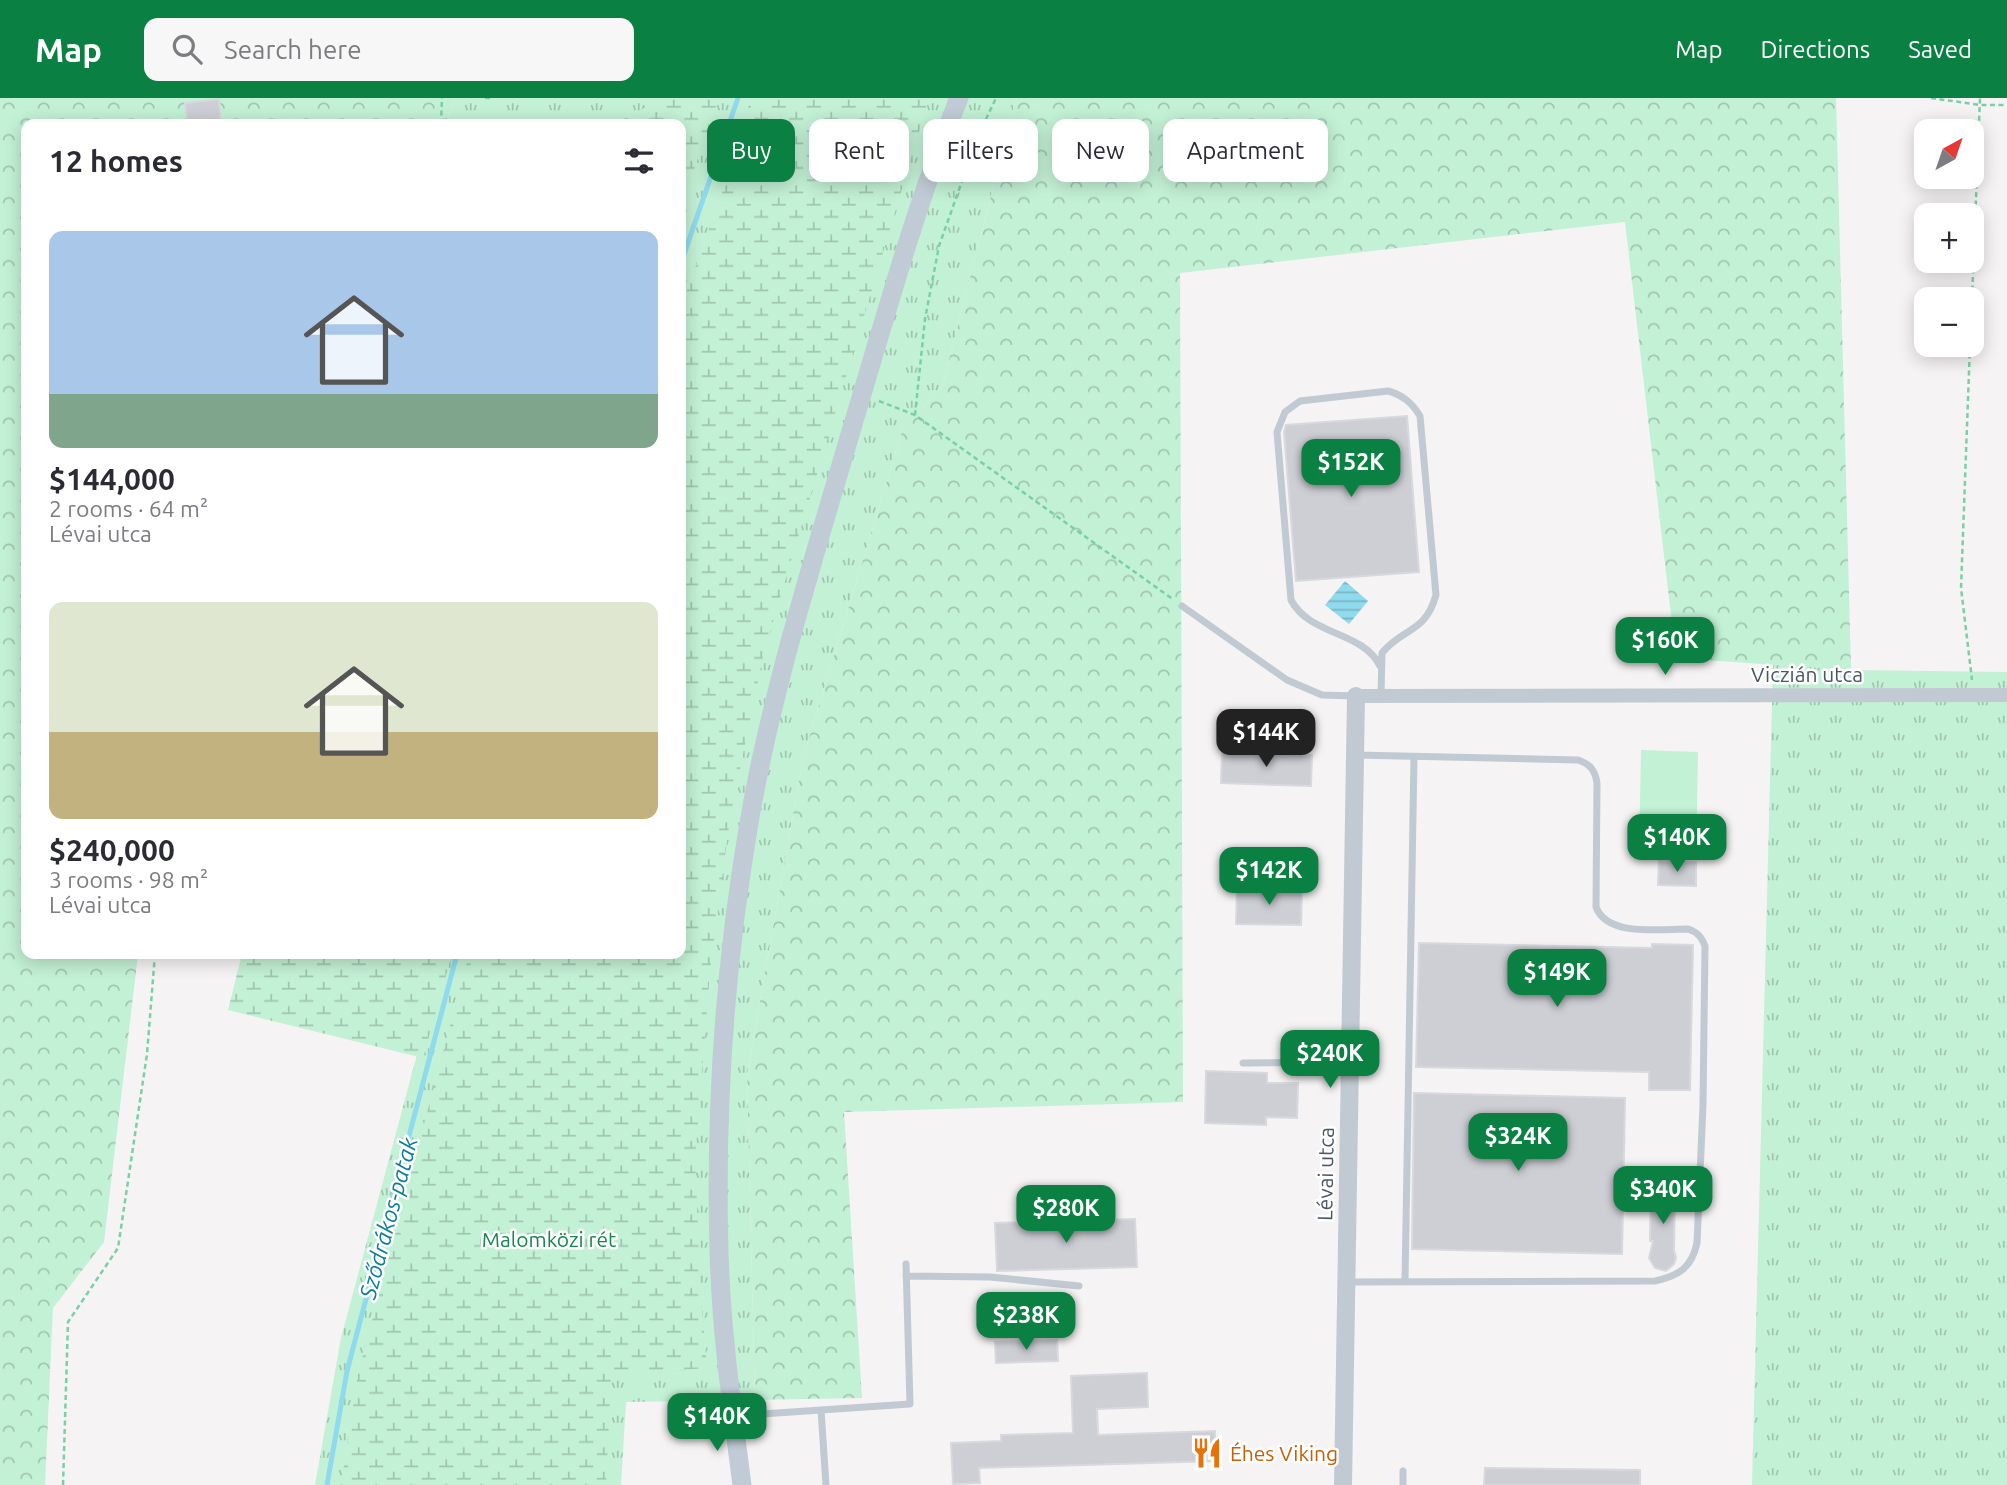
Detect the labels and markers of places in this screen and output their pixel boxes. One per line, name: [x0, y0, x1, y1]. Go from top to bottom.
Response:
pin: $152K: [1302, 440, 1400, 499]
pin: $160K: [1616, 618, 1714, 677]
pin: $144K: [1217, 710, 1315, 769]
pin: $140K: [1628, 814, 1726, 874]
pin: $142K: [1220, 848, 1318, 907]
pin: $149K: [1508, 950, 1606, 1009]
pin: $240K: [1281, 1030, 1379, 1090]
pin: $324K: [1469, 1114, 1567, 1173]
pin: $340K: [1614, 1166, 1712, 1226]
pin: $280K: [1017, 1186, 1115, 1245]
pin: $238K: [977, 1292, 1075, 1352]
pin: $140K: [668, 1394, 766, 1453]
restaurant icon: Éhes Viking: [1190, 1436, 1224, 1470]
place label: Éhes Viking: [1230, 1441, 1338, 1465]

